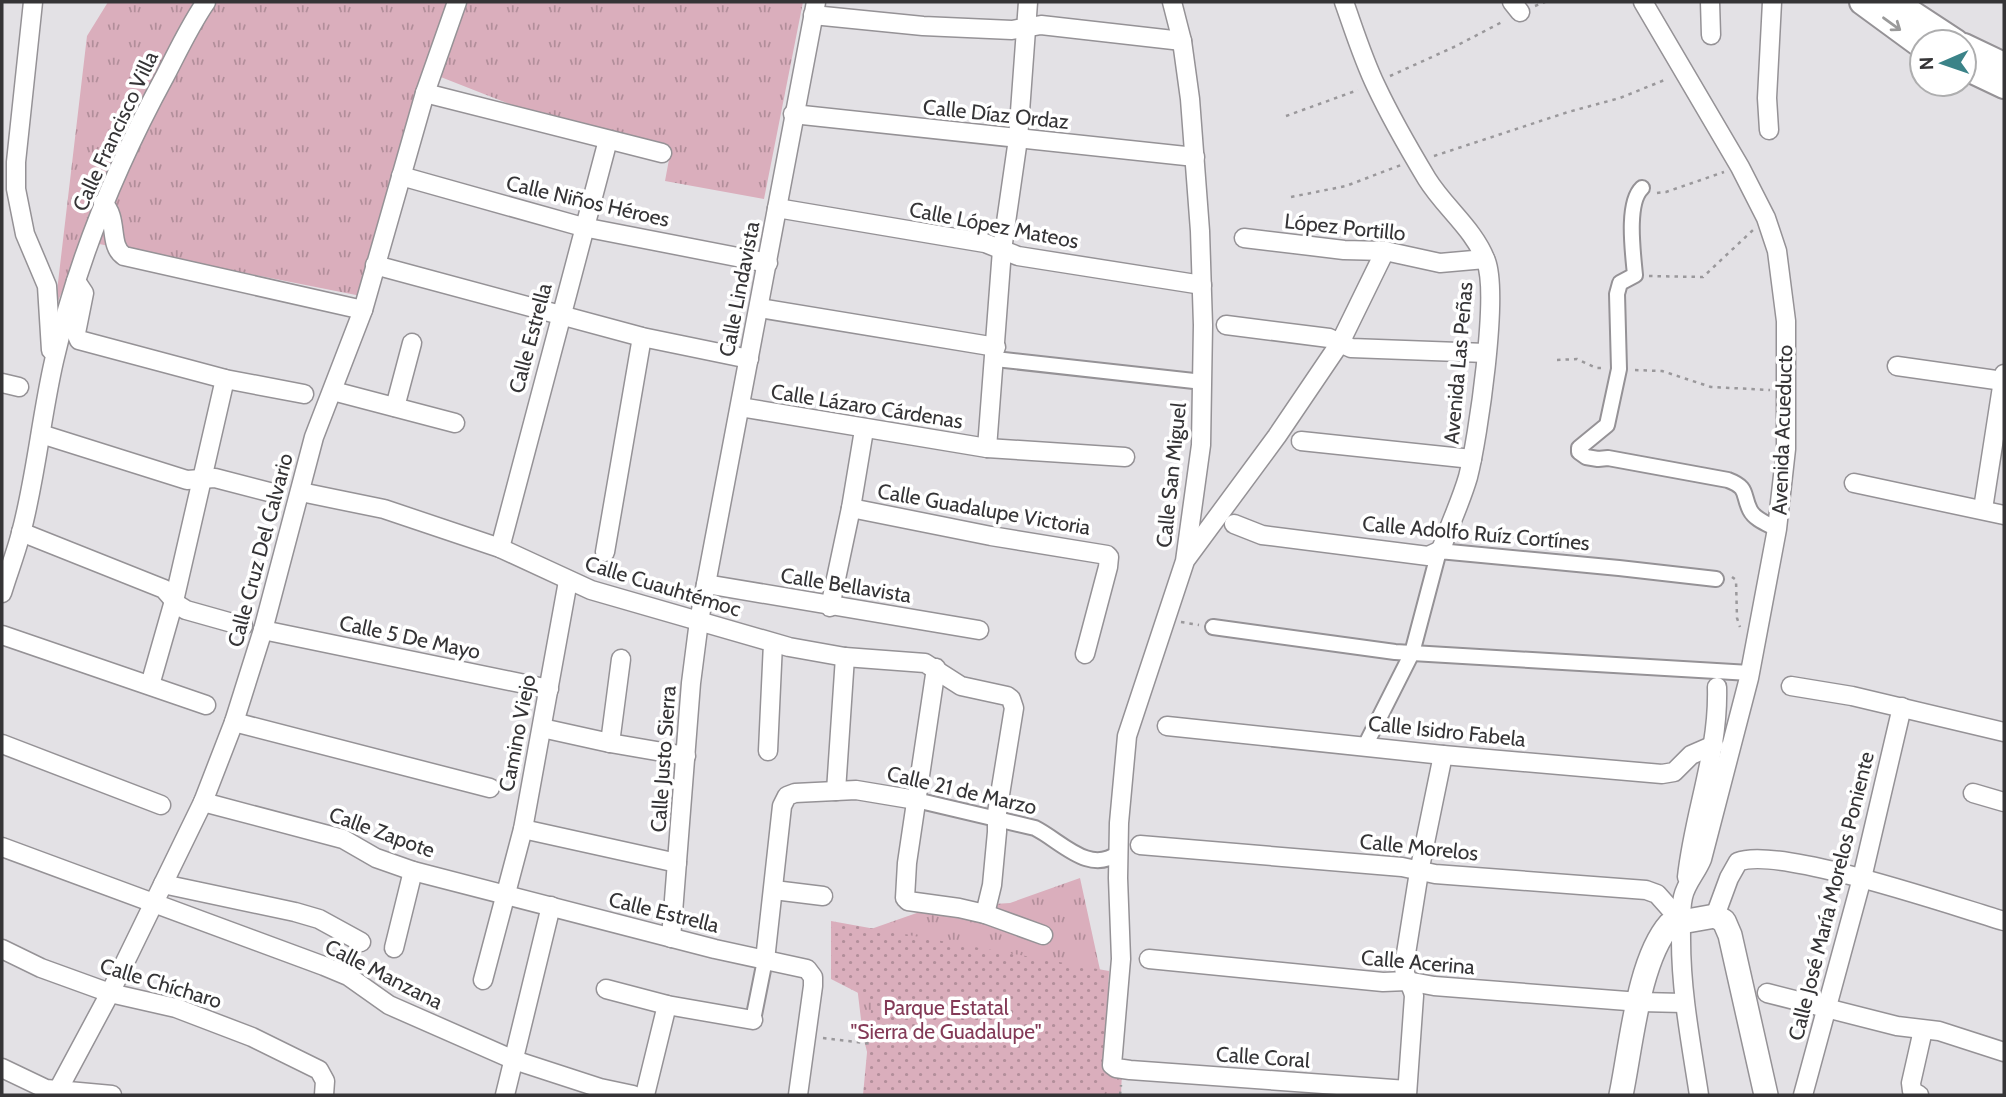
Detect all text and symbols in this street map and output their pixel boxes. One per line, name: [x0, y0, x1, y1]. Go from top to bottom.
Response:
one-way arrow: [1882, 17, 1901, 31]
north arrow: [1908, 28, 1978, 98]
street label: Calle Francisco Villa: [67, 47, 163, 215]
text: N: [1915, 56, 1938, 71]
street label: Calle Díaz Ordaz: [922, 94, 1070, 134]
street label: Calle Niños Héroes: [504, 170, 672, 232]
street label: Calle López Mateos: [907, 196, 1081, 254]
street label: López Portillo: [1283, 208, 1407, 246]
street label: Calle Lindavista: [714, 219, 764, 359]
street label: Calle Estrella: [503, 280, 557, 396]
street label: Avenida Las Peñas: [1438, 281, 1478, 445]
street label: Avenida Acueducto: [1767, 344, 1797, 516]
street label: Calle Lázaro Cárdenas: [769, 378, 965, 434]
street label: Calle San Miguel: [1151, 401, 1191, 549]
street label: Calle Cruz Del Calvario: [222, 450, 298, 650]
street label: Calle Guadalupe Victoria: [876, 478, 1092, 540]
street label: Calle Adolfo Ruíz Cortínes: [1361, 511, 1591, 555]
street label: Calle Cuauhtémoc: [582, 550, 744, 622]
street label: Calle Bellavista: [779, 562, 913, 608]
street label: Calle 5 De Mayo: [337, 610, 483, 664]
street label: Camino Viejo: [493, 672, 542, 794]
street label: Calle Justo Sierra: [645, 685, 681, 833]
street label: Calle Isidro Fabela: [1367, 710, 1527, 752]
street label: Calle José María Morelos Poniente: [1783, 749, 1879, 1043]
street label: Calle 21 de Marzo: [885, 761, 1039, 819]
street label: Calle Zapote: [326, 801, 438, 863]
street label: Calle Morelos: [1359, 828, 1480, 866]
street label: Calle Estrella: [606, 886, 722, 938]
street label: Calle Manzana: [321, 934, 447, 1014]
street label: Calle Acerina: [1360, 945, 1476, 979]
street label: Calle Chícharo: [97, 953, 225, 1013]
park label: Parque Estatal "Sierra de Guadalupe": [851, 995, 1041, 1044]
street label: Calle Coral: [1215, 1041, 1311, 1073]

